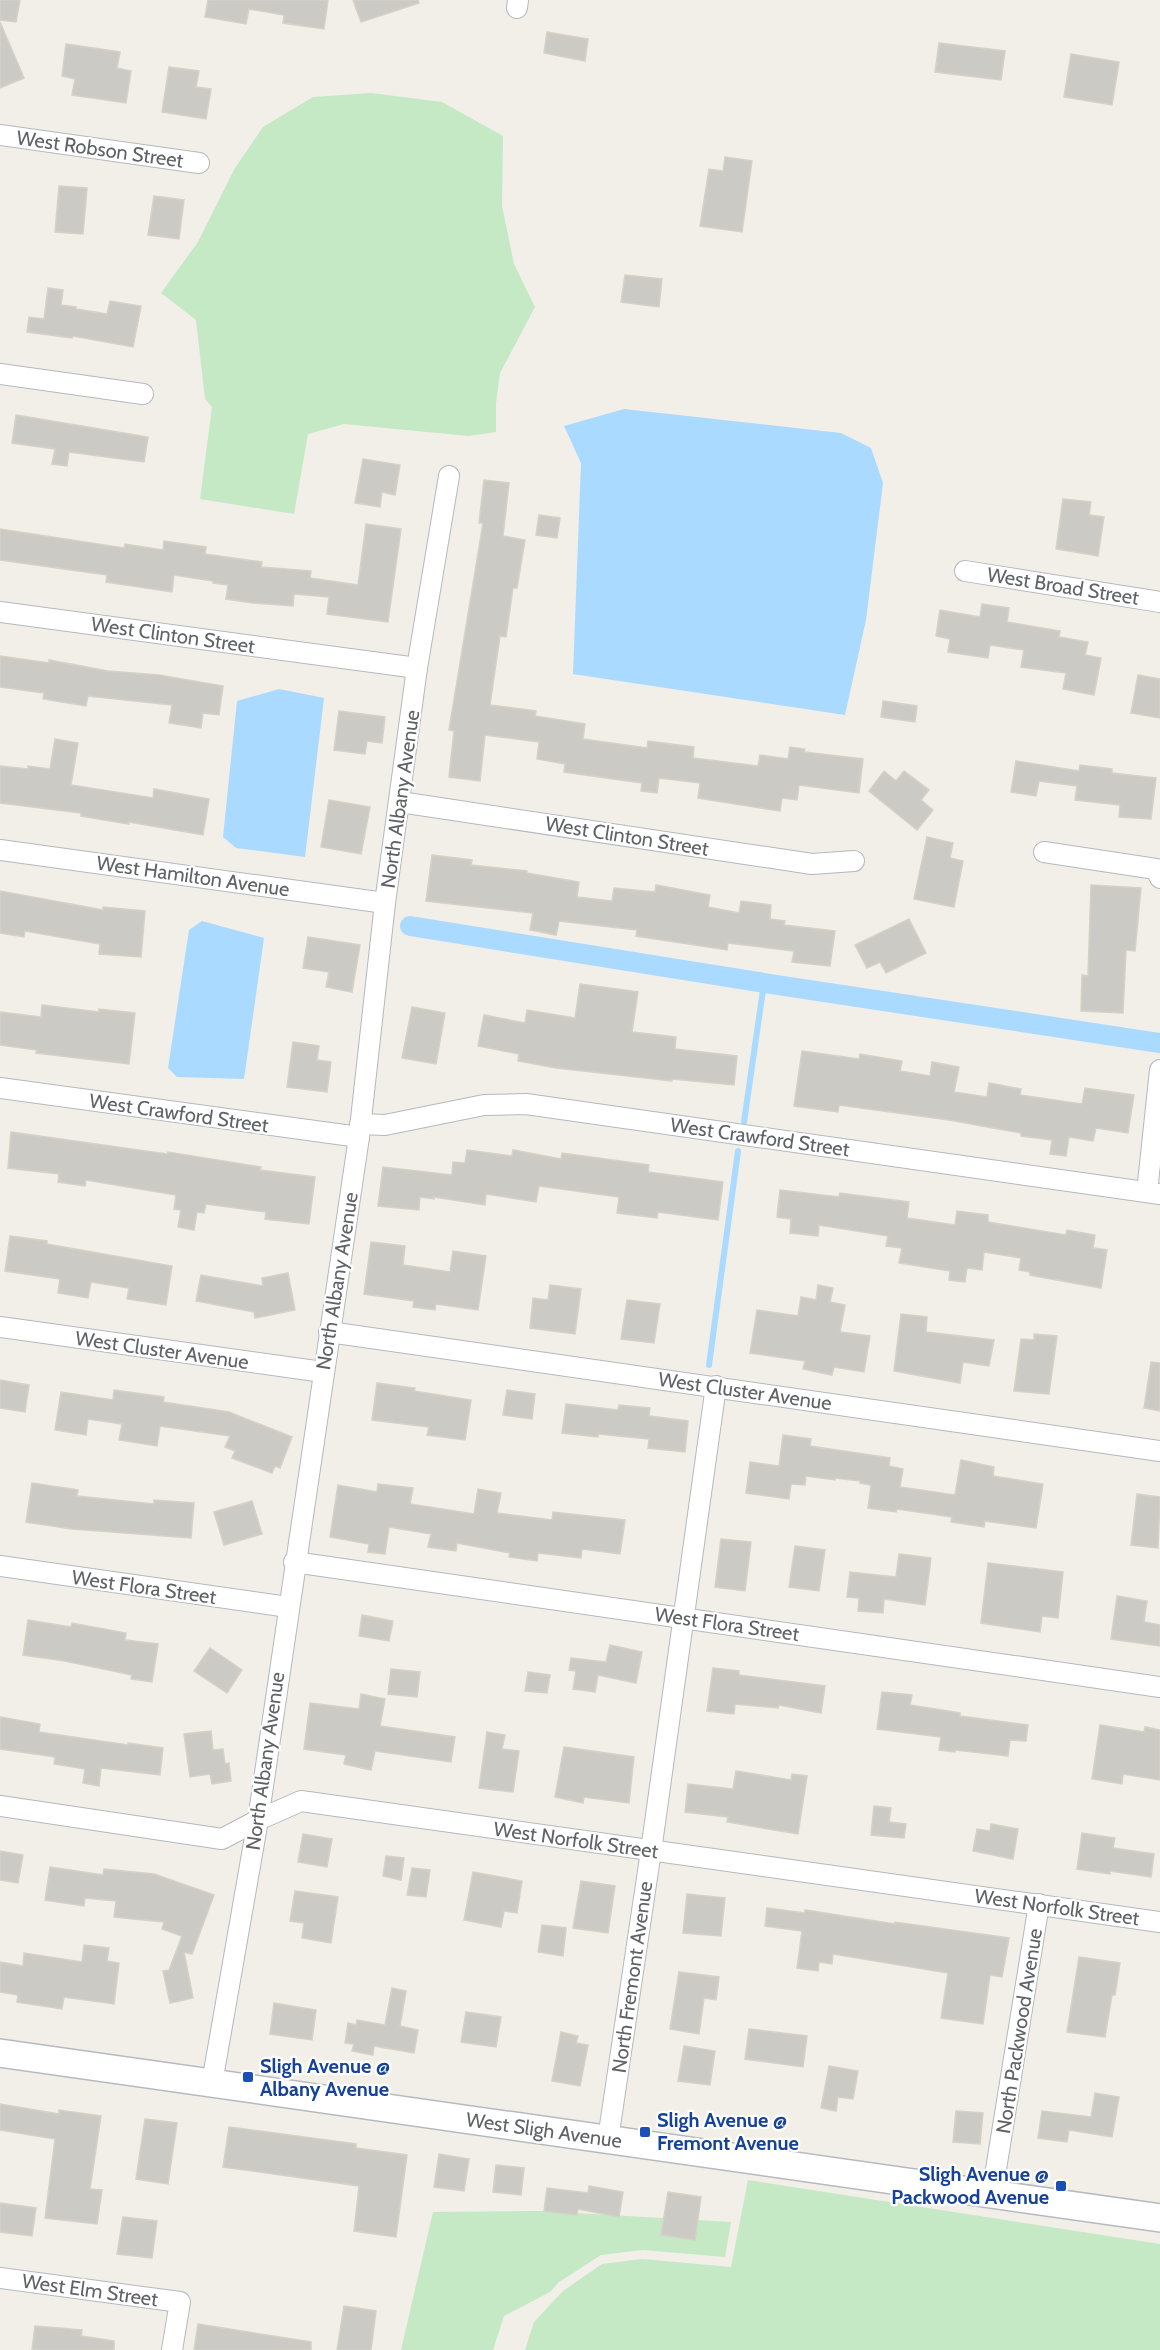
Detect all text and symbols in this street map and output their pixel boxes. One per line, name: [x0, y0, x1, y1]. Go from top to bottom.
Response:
street label: West Robson Street: [15, 125, 185, 173]
street label: West Broad Street: [985, 562, 1141, 610]
street label: West Clinton Street: [90, 612, 257, 658]
street label: North Albany Avenue: [376, 708, 424, 890]
street label: West Clinton Street: [544, 811, 711, 861]
street label: West Hamilton Avenue: [95, 851, 291, 901]
street label: West Crawford Street: [88, 1089, 270, 1137]
street label: West Crawford Street: [669, 1113, 851, 1161]
street label: North Albany Avenue: [311, 1190, 363, 1372]
street label: West Cluster Avenue: [74, 1326, 250, 1374]
street label: West Cluster Avenue: [657, 1367, 833, 1415]
street label: West Flora Street: [70, 1565, 218, 1609]
street label: West Flora Street: [653, 1602, 801, 1646]
street label: North Albany Avenue: [241, 1670, 289, 1852]
street label: West Norfolk Street: [492, 1817, 660, 1863]
street label: North Fremont Avenue: [607, 1880, 657, 2074]
street label: West Norfolk Street: [973, 1884, 1141, 1930]
street label: North Packwood Avenue: [991, 1927, 1047, 2135]
place label: Sligh Avenue @ Albany Avenue: [260, 2054, 390, 2101]
marker: Sligh Avenue @ Albany Avenue: [241, 2070, 255, 2084]
street label: West Sligh Avenue: [465, 2107, 623, 2153]
place label: Sligh Avenue @ Fremont Avenue: [657, 2108, 799, 2155]
marker: Sligh Avenue @ Fremont Avenue: [638, 2125, 652, 2139]
place label: Sligh Avenue @ Packwood Avenue: [891, 2162, 1049, 2209]
marker: Sligh Avenue @ Packwood Avenue: [1054, 2179, 1068, 2193]
street label: West Elm Street: [20, 2269, 160, 2311]

